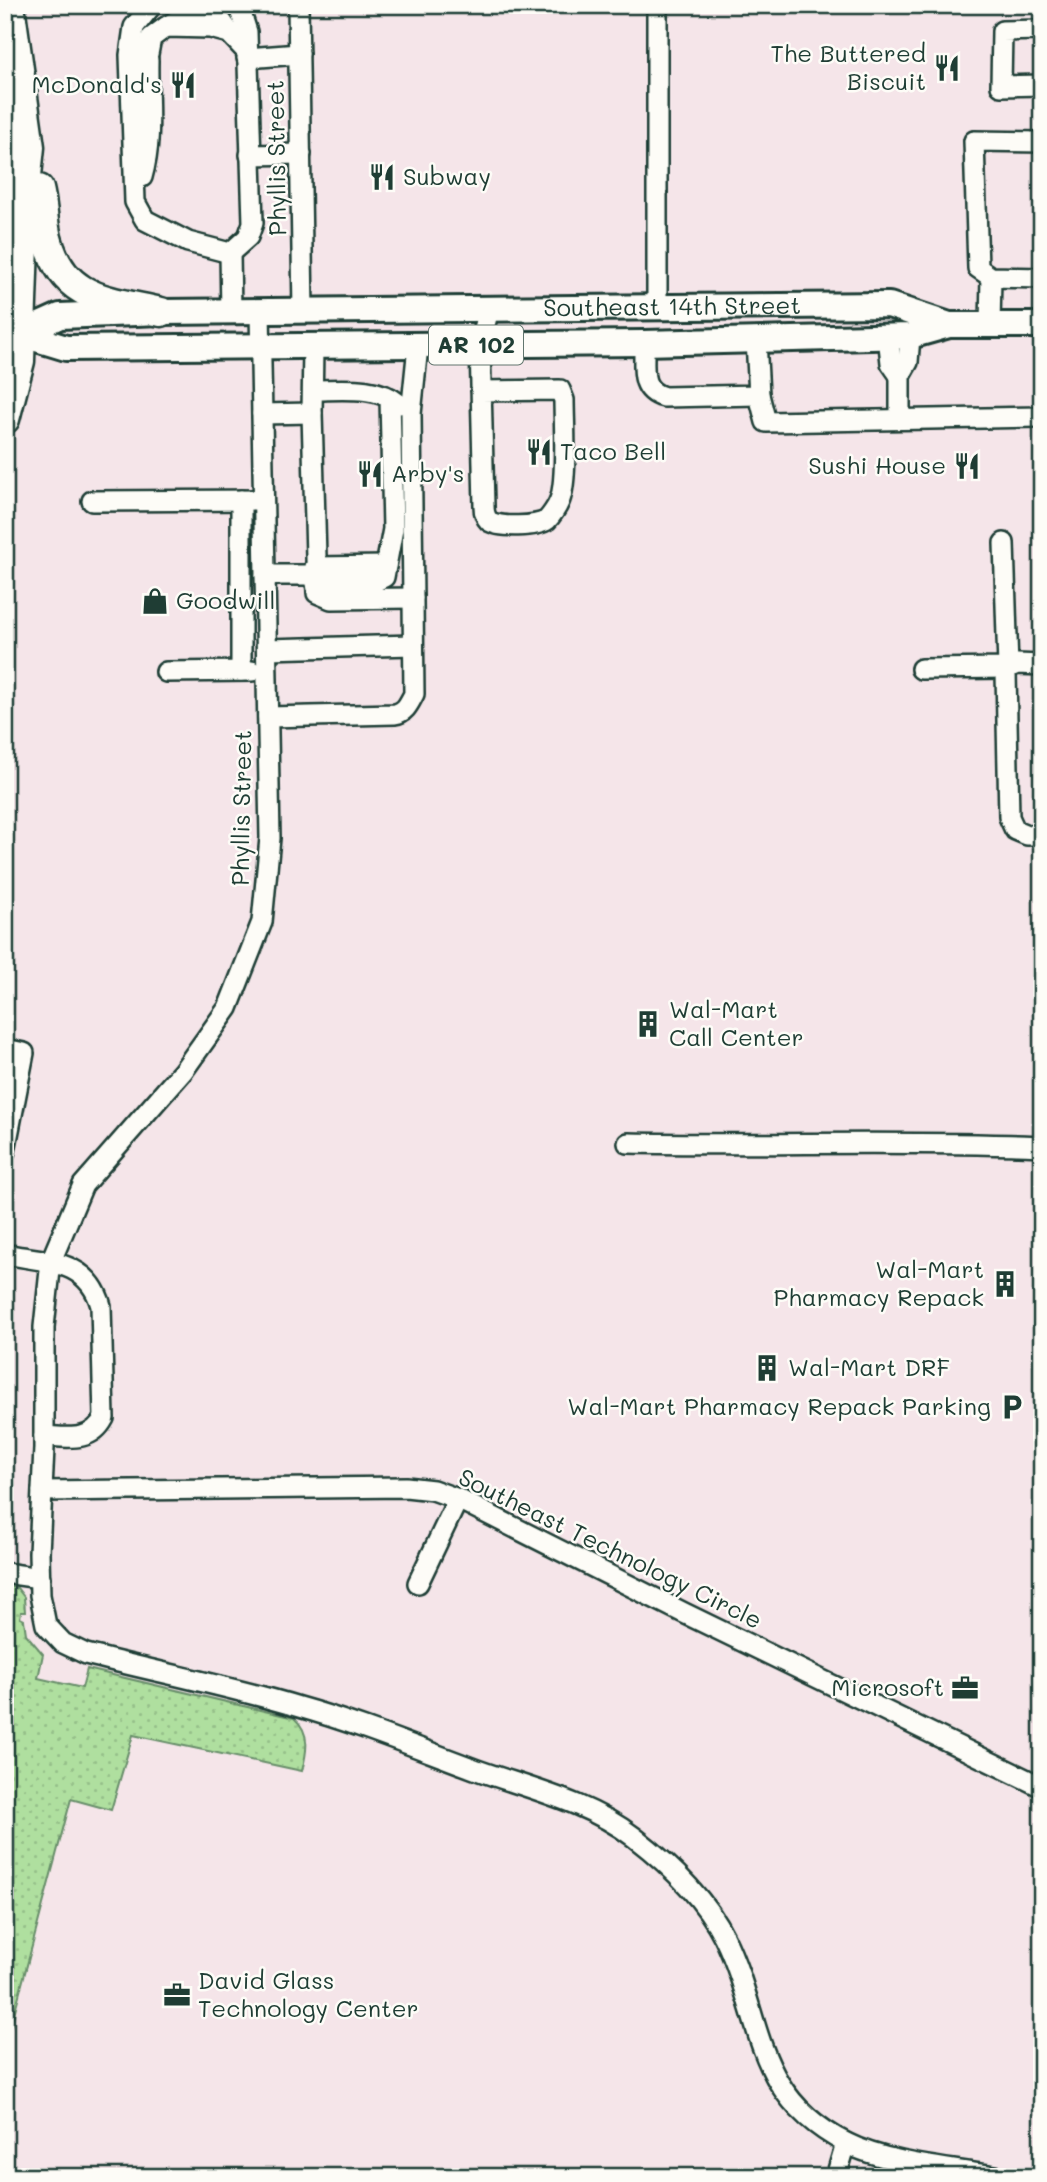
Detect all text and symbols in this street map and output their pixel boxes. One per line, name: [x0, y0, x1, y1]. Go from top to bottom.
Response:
place label: The Buttered Biscuit: [770, 37, 926, 96]
restaurant icon: The Buttered Biscuit: [932, 53, 962, 83]
place label: McDonald's: [32, 68, 162, 99]
restaurant icon: McDonald's: [168, 70, 198, 100]
street label: Phyllis Street: [259, 80, 292, 236]
place label: Subway: [403, 160, 491, 191]
restaurant icon: Subway: [367, 162, 397, 192]
street label: Southeast 14th Street: [543, 289, 801, 322]
road number: AR 102: [429, 326, 523, 364]
place label: Taco Bell: [560, 435, 666, 466]
restaurant icon: Taco Bell: [524, 437, 554, 467]
place label: Sushi House: [808, 449, 946, 480]
restaurant icon: Sushi House: [952, 451, 982, 481]
place label: Arby's: [391, 457, 464, 488]
restaurant icon: Arby's: [355, 459, 385, 489]
place label: Goodwill: [176, 584, 275, 615]
shop icon: Goodwill: [140, 586, 170, 616]
street label: Phyllis Street: [224, 730, 257, 886]
place label: Wal-Mart Call Center: [669, 993, 804, 1052]
building icon: Wal-Mart Call Center: [633, 1009, 663, 1039]
place label: Wal-Mart Pharmacy Repack: [774, 1253, 984, 1312]
building icon: Wal-Mart Pharmacy Repack: [990, 1269, 1020, 1299]
place label: Wal-Mart DRF: [788, 1351, 950, 1382]
building icon: Wal-Mart DRF: [752, 1353, 782, 1383]
place label: Wal-Mart Pharmacy Repack Parking: [567, 1390, 991, 1421]
parking icon: Wal-Mart Pharmacy Repack Parking: [997, 1392, 1027, 1422]
street label: Southeast Technology Circle: [454, 1461, 768, 1635]
place label: Microsoft: [831, 1671, 944, 1702]
office icon: Microsoft: [950, 1673, 980, 1703]
place label: David Glass Technology Center: [198, 1964, 419, 2023]
office icon: David Glass Technology Center: [162, 1980, 192, 2010]

